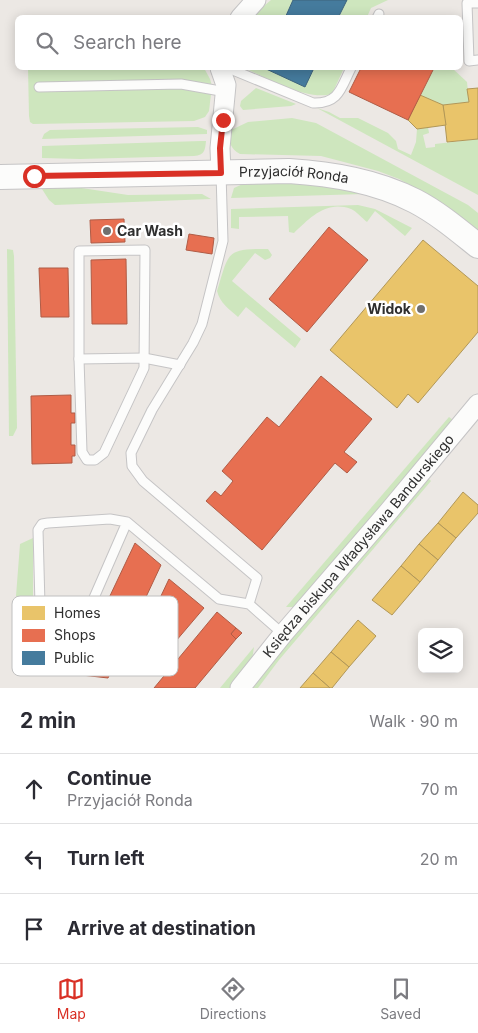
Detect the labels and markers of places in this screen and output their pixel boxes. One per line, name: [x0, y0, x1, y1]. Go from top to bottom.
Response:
place label: Car Wash: [117, 222, 183, 239]
marker: Car Wash: [101, 225, 113, 237]
place label: Widok: [367, 300, 412, 317]
marker: Widok: [415, 303, 427, 315]

